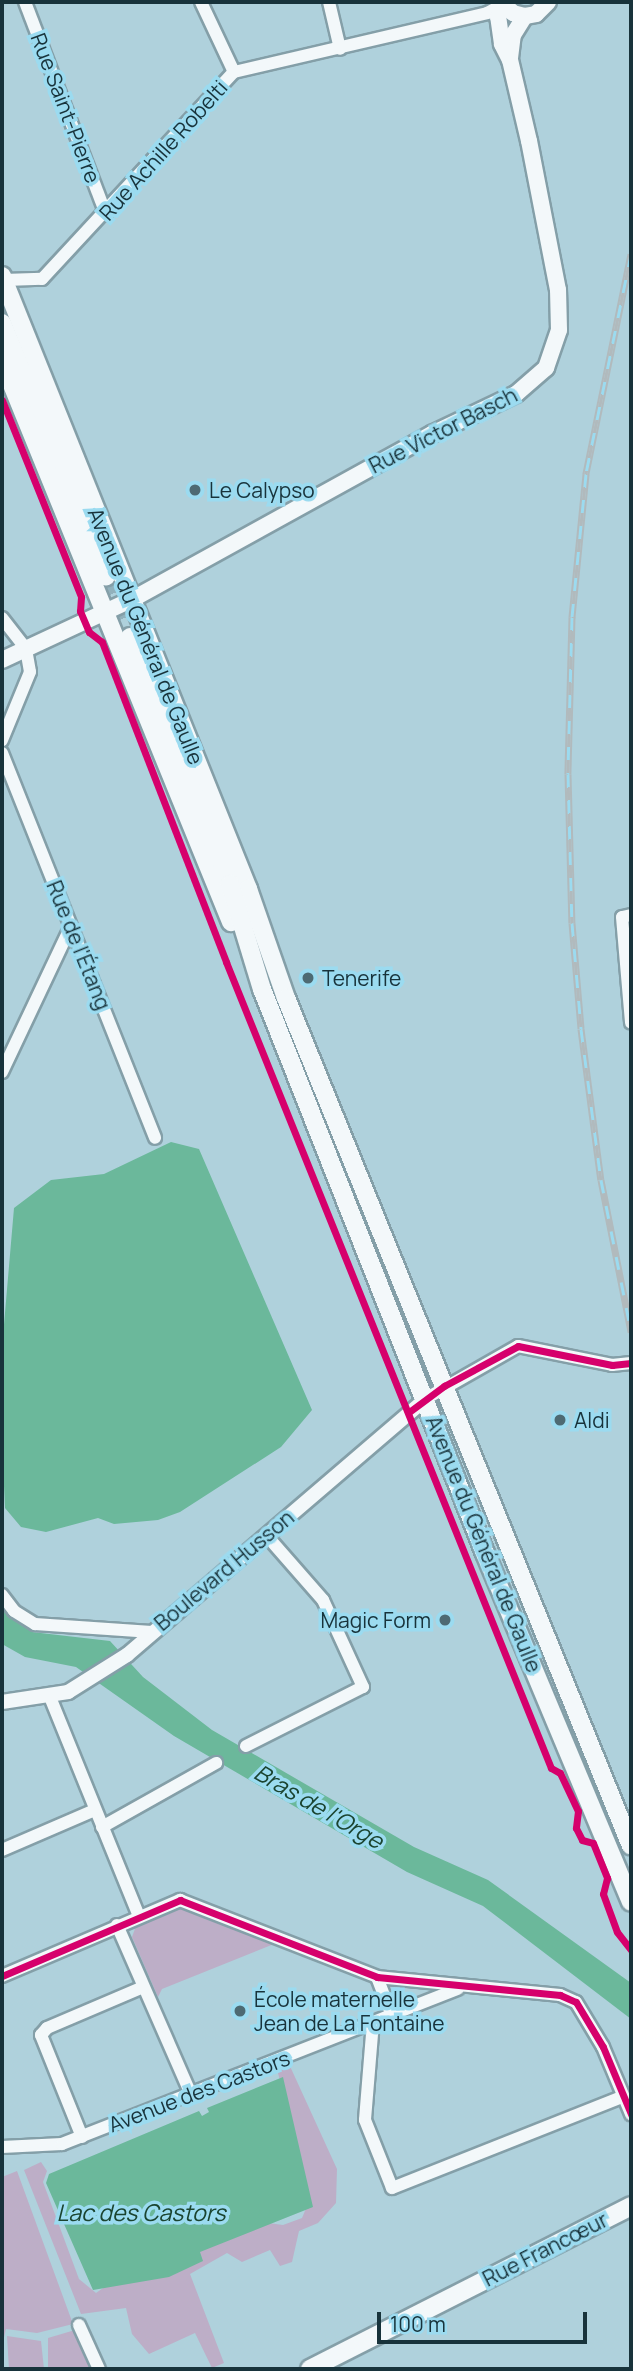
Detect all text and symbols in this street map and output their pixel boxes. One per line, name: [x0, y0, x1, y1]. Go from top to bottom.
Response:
street label: Rue Saint-Pierre: [26, 30, 106, 186]
street label: Rue Achille Robelti: [94, 75, 232, 225]
street label: Rue Victor Basch: [365, 382, 521, 478]
place label: Le Calypso: [209, 477, 315, 503]
marker: Le Calypso: [187, 482, 203, 498]
street label: Avenue du Général de Gaulle: [83, 504, 209, 768]
street label: Rue de l'Étang: [42, 877, 116, 1013]
place label: Tenerife: [322, 965, 401, 991]
marker: Tenerife: [300, 970, 316, 986]
place label: Aldi: [574, 1407, 610, 1433]
street label: Avenue du Général de Gaulle: [421, 1412, 547, 1676]
marker: Aldi: [552, 1412, 568, 1428]
street label: Boulevard Husson: [149, 1504, 299, 1636]
place label: Magic Form: [320, 1607, 431, 1633]
marker: Magic Form: [437, 1612, 453, 1628]
water label: Bras de l'Orge: [250, 1758, 388, 1854]
place label: École maternelle Jean de La Fontaine: [254, 1986, 444, 2036]
marker: École maternelle Jean de La Fontaine: [232, 2003, 248, 2019]
street label: Avenue des Castors: [105, 2045, 293, 2137]
water label: Lac des Castors: [56, 2198, 226, 2226]
street label: Rue Francœur: [478, 2207, 612, 2291]
scale bar: [381, 2298, 591, 2342]
text: 100 m: [390, 2310, 446, 2338]

